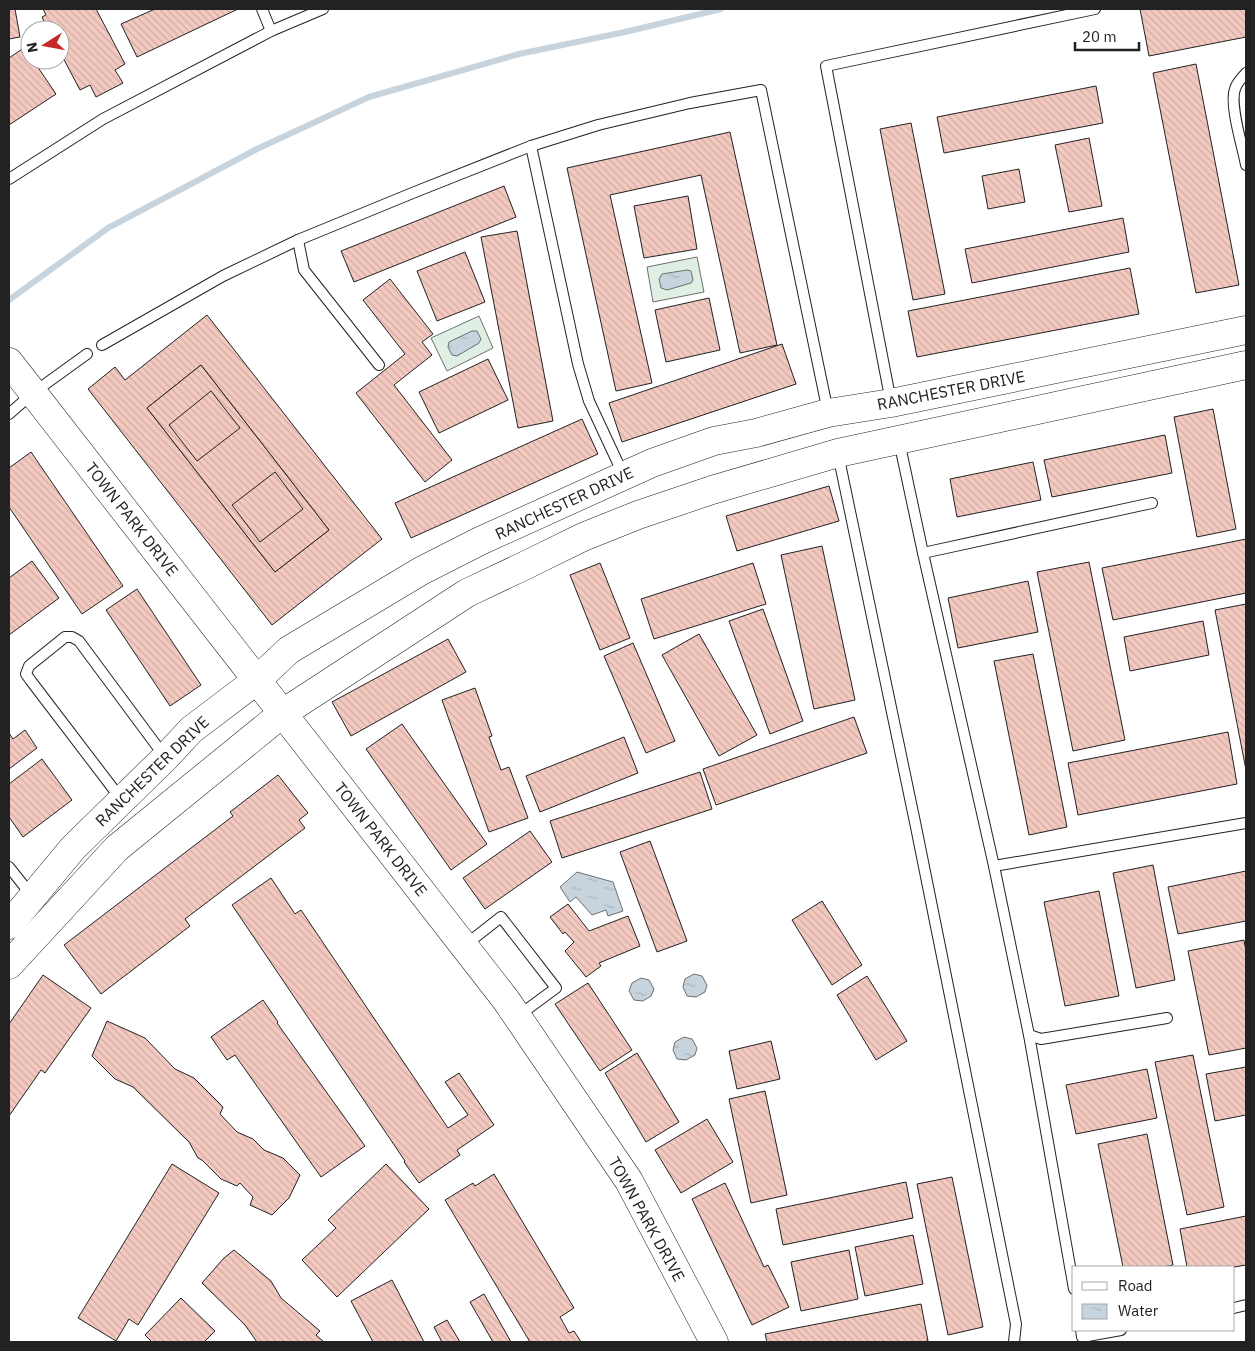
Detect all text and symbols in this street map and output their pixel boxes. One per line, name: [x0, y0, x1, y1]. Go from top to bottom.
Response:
north arrow: [20, 20, 70, 70]
scale bar: [1075, 20, 1139, 52]
text: 20 m: [1082, 27, 1117, 46]
text: N: [22, 41, 42, 54]
street label: RANCHESTER DRIVE: [875, 366, 1027, 414]
street label: TOWN PARK DRIVE: [81, 458, 183, 580]
street label: RANCHESTER DRIVE: [492, 462, 636, 544]
street label: RANCHESTER DRIVE: [91, 712, 213, 830]
street label: TOWN PARK DRIVE: [330, 778, 432, 900]
street label: TOWN PARK DRIVE: [604, 1153, 690, 1285]
legend: [1072, 1266, 1235, 1331]
text: Road: [1118, 1276, 1153, 1295]
text: Water: [1118, 1301, 1159, 1320]

